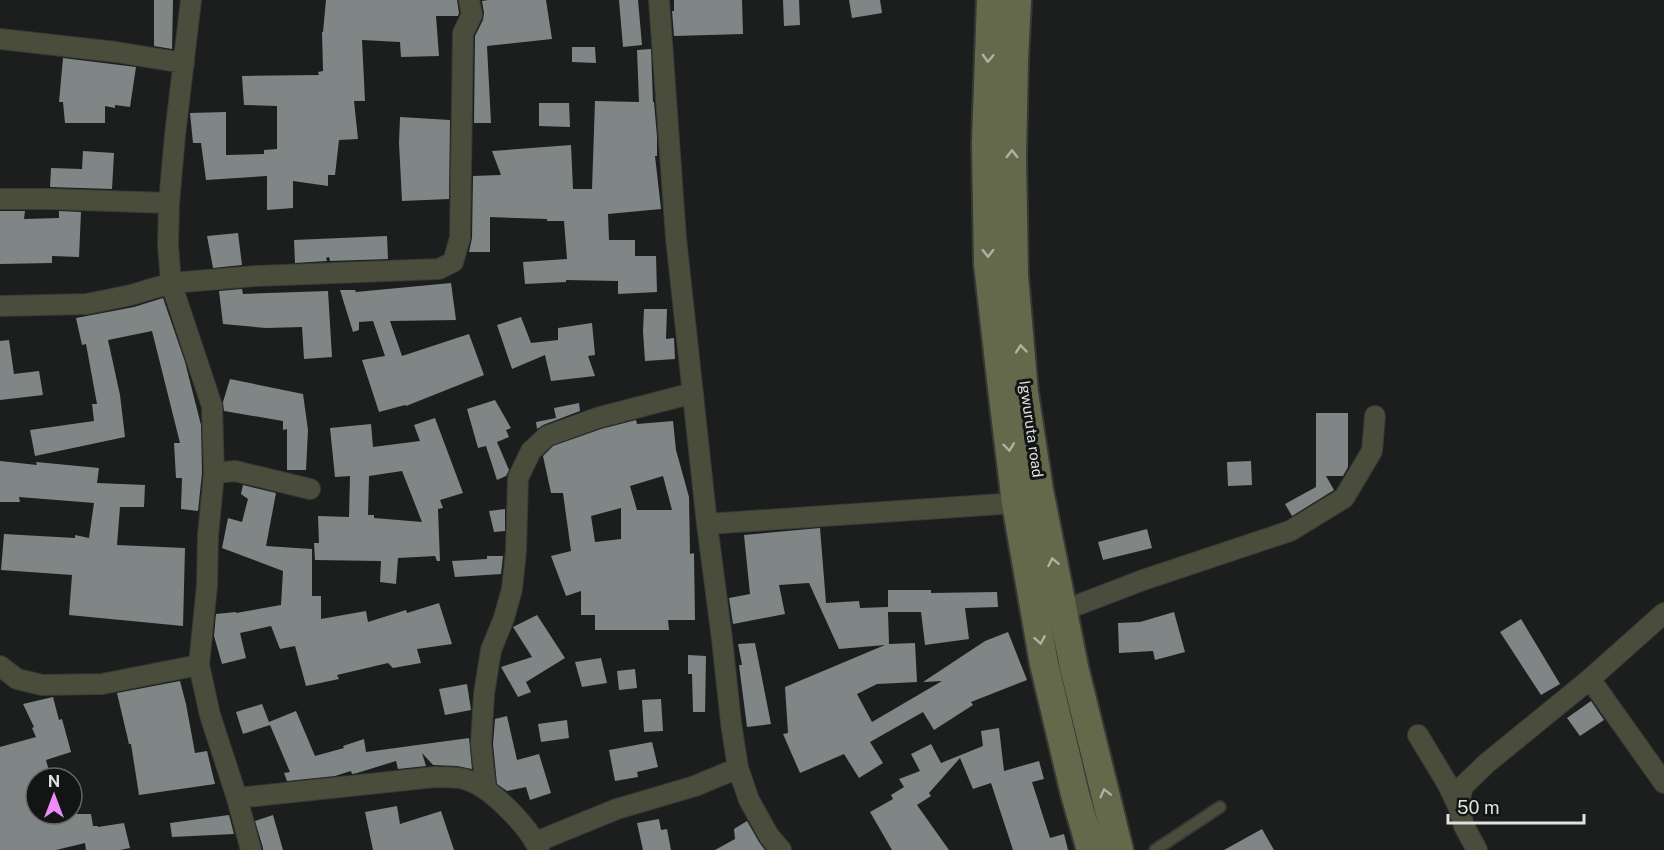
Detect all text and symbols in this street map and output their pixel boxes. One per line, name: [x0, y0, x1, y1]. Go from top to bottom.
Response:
one-way arrow: [981, 54, 994, 63]
one-way arrow: [1006, 150, 1018, 159]
one-way arrow: [982, 249, 995, 258]
one-way arrow: [1014, 344, 1027, 353]
street label: Igwuruta road: [1016, 379, 1047, 478]
one-way arrow: [1002, 443, 1015, 452]
one-way arrow: [1047, 557, 1060, 567]
one-way arrow: [1033, 634, 1046, 644]
north arrow: [24, 766, 84, 826]
text: N: [48, 772, 60, 791]
scale bar: [1448, 787, 1584, 825]
one-way arrow: [1100, 788, 1113, 798]
text: 50 m: [1457, 797, 1500, 818]

